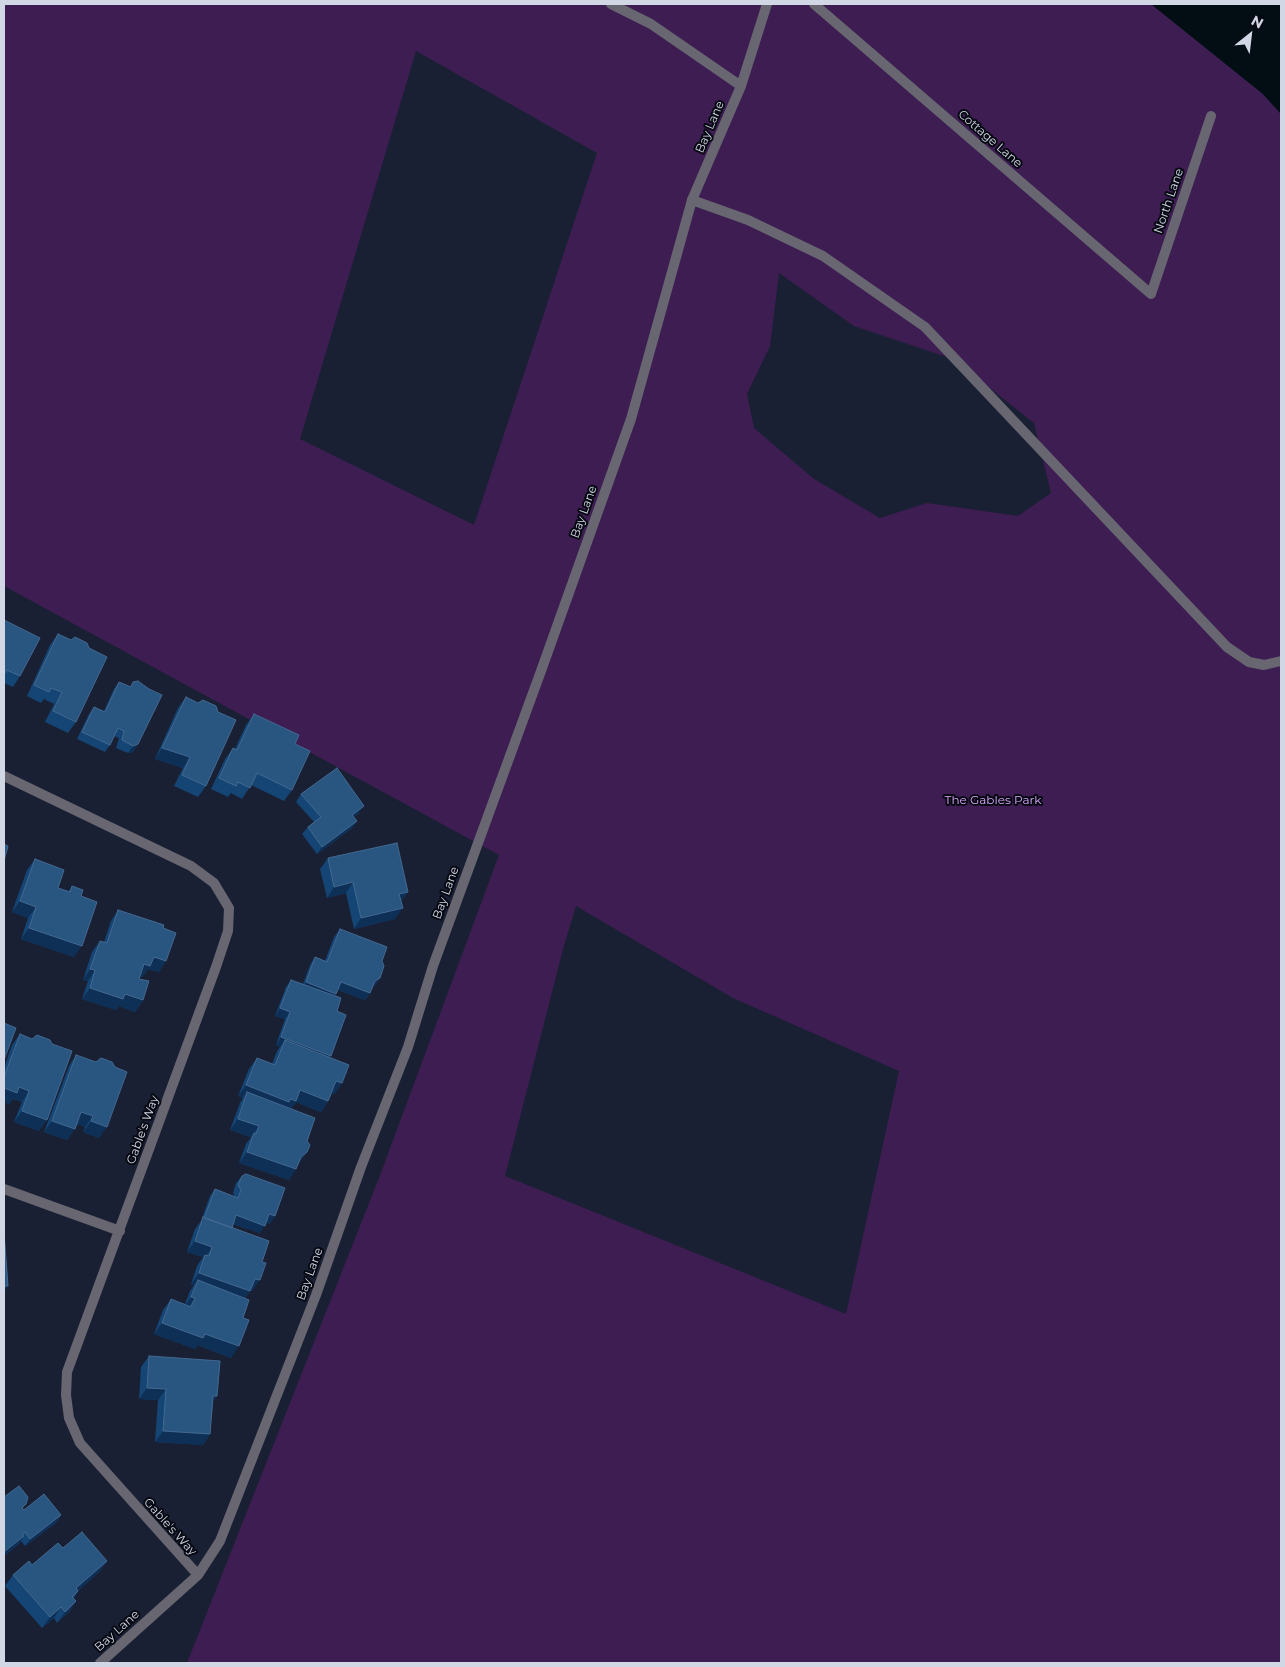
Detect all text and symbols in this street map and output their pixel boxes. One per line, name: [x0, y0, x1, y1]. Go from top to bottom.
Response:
north arrow: [1225, 10, 1275, 60]
text: N: [1248, 11, 1267, 32]
street label: Bay Lane: [693, 99, 727, 155]
street label: Cottage Lane: [955, 107, 1025, 171]
street label: North Lane: [1151, 167, 1187, 235]
street label: Bay Lane: [568, 484, 600, 540]
park label: The Gables Park: [945, 793, 1041, 807]
street label: Bay Lane: [430, 865, 462, 921]
street label: Gable's Way: [124, 1094, 162, 1166]
street label: Bay Lane: [294, 1246, 326, 1302]
street label: Gable's Way: [141, 1495, 199, 1559]
street label: Bay Lane: [92, 1607, 142, 1655]

